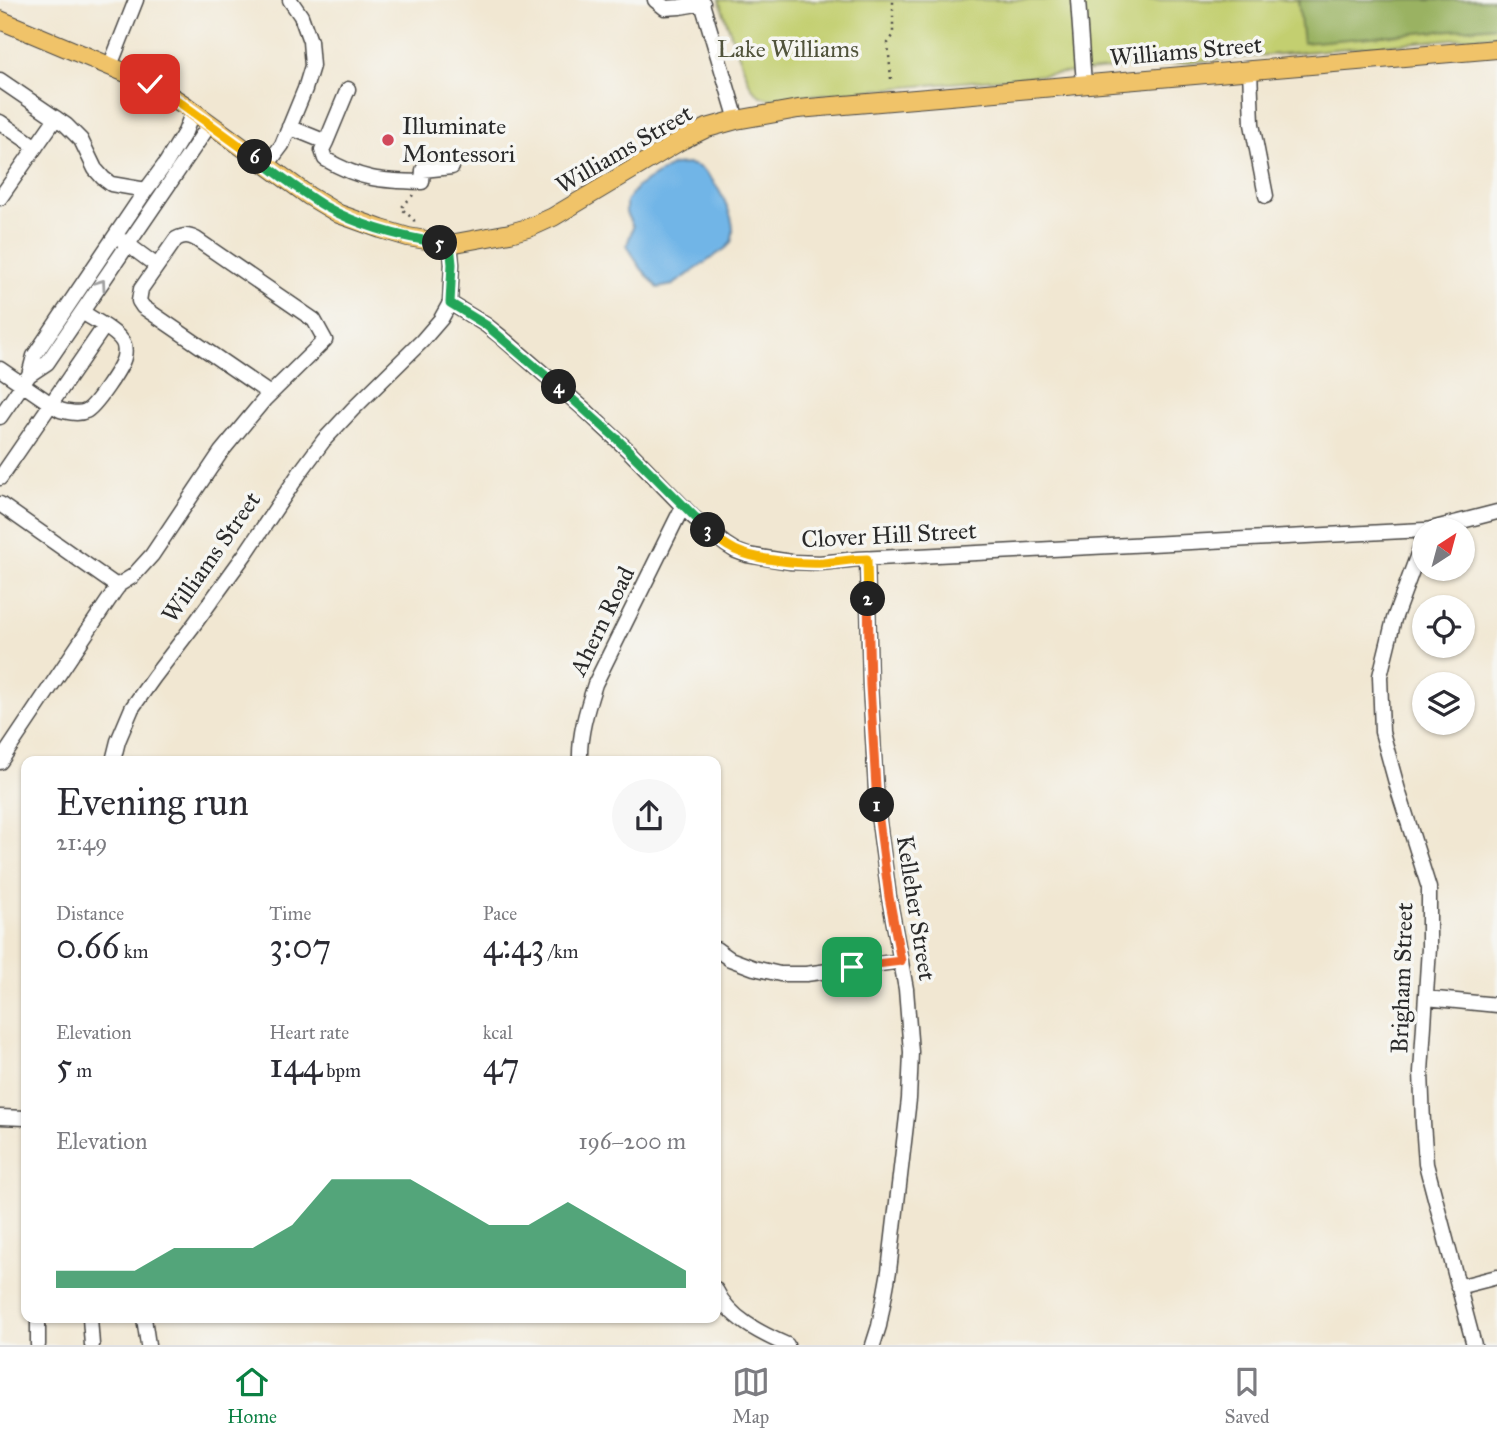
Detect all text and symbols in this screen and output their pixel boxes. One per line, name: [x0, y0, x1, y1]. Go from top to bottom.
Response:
street label: Williams Street: [1109, 29, 1264, 73]
park label: Lake Williams: [717, 34, 859, 64]
pin: [120, 54, 180, 114]
icon: check: [131, 65, 169, 103]
street label: Williams Street: [550, 98, 698, 200]
place label: Illuminate Montessori: [402, 111, 516, 169]
marker: Illuminate Montessori: [380, 132, 396, 148]
pin: 6: [238, 140, 272, 174]
text: 6: [250, 145, 259, 168]
pin: 5: [422, 226, 458, 260]
text: 5: [435, 231, 444, 254]
one-way arrow: [93, 279, 105, 292]
pin: 4: [542, 370, 576, 404]
text: 4: [553, 375, 564, 398]
street label: Williams Street: [155, 485, 267, 628]
pin: 3: [690, 512, 726, 548]
street label: Clover Hill Street: [801, 515, 978, 555]
text: 3: [704, 518, 711, 541]
north arrow: [1412, 518, 1475, 581]
map controls: [1412, 518, 1475, 735]
street label: Ahern Road: [562, 562, 641, 681]
pin: 2: [850, 582, 886, 616]
text: 2: [863, 587, 872, 610]
button: locate: [1412, 595, 1475, 658]
button: layers: [1412, 672, 1475, 735]
text: Evening run: [56, 779, 249, 825]
button: share: [612, 779, 686, 853]
pin: 1: [860, 788, 894, 822]
text: 1: [873, 793, 880, 816]
text: 21:49: [56, 828, 107, 856]
street label: Kelleher Street: [890, 833, 942, 983]
text: Distance: [56, 902, 124, 925]
text: Time: [269, 902, 311, 925]
text: Pace: [483, 902, 517, 925]
street label: Brigham Street: [1384, 902, 1420, 1054]
text: 0.66: [56, 925, 120, 968]
text: 3:07: [269, 925, 331, 968]
text: 4:43: [483, 925, 544, 968]
pin: [822, 937, 882, 997]
text: km: [120, 940, 148, 963]
text: /km: [544, 940, 578, 963]
icon: arrive: [833, 948, 871, 986]
text: Elevation: [56, 1021, 131, 1044]
text: Heart rate: [269, 1021, 349, 1044]
text: kcal: [483, 1021, 513, 1044]
text: 5: [56, 1044, 72, 1087]
text: 144: [269, 1044, 322, 1087]
text: 47: [483, 1044, 519, 1087]
text: m: [72, 1059, 92, 1082]
text: bpm: [322, 1059, 361, 1082]
text: Elevation: [56, 1127, 147, 1155]
text: 196–200 m: [579, 1127, 686, 1155]
tab: Home: [227, 1363, 277, 1428]
tab: Map: [732, 1363, 770, 1428]
tab: Saved: [1225, 1363, 1270, 1428]

